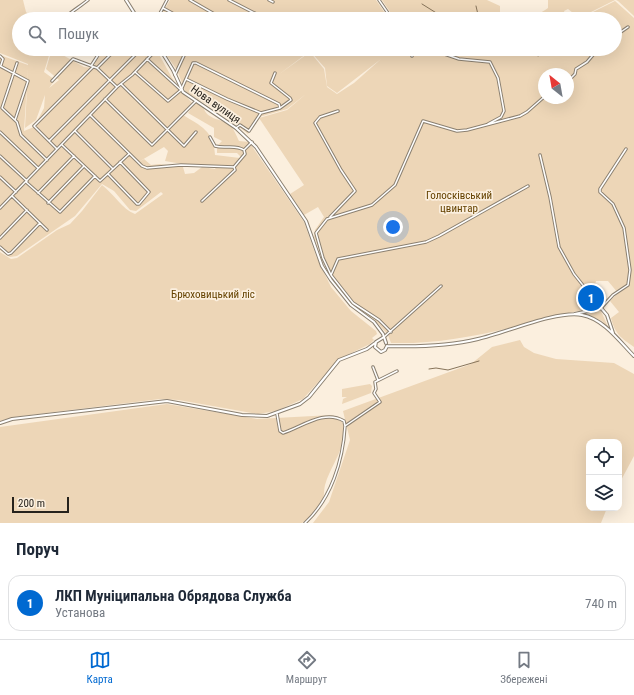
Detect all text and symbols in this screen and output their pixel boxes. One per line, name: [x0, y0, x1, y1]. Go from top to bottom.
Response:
search box: [12, 12, 622, 56]
icon: search: [26, 23, 48, 45]
text: Пошук: [58, 25, 99, 43]
north arrow: [538, 68, 574, 104]
street label: Нова вулиця: [188, 82, 243, 126]
park label: Голосківський цвинтар: [426, 189, 492, 215]
your location: [383, 217, 403, 237]
pin: 1: [578, 283, 604, 313]
park label: Брюховицький ліс: [171, 288, 255, 301]
map controls: [586, 439, 622, 511]
button: locate: [586, 439, 622, 475]
button: layers: [586, 475, 622, 511]
scale bar: [12, 495, 69, 514]
text: 200 m: [18, 497, 45, 510]
text: Поруч: [16, 539, 59, 559]
text: ЛКП Муніципальна Обрядова Служба: [55, 587, 292, 605]
text: 1: [27, 596, 33, 611]
text: 740 m: [585, 596, 617, 611]
text: Установа: [55, 605, 105, 620]
tab: Карта: [87, 649, 113, 686]
tab: Маршрут: [286, 649, 327, 686]
tab: Збережені: [500, 649, 547, 686]

